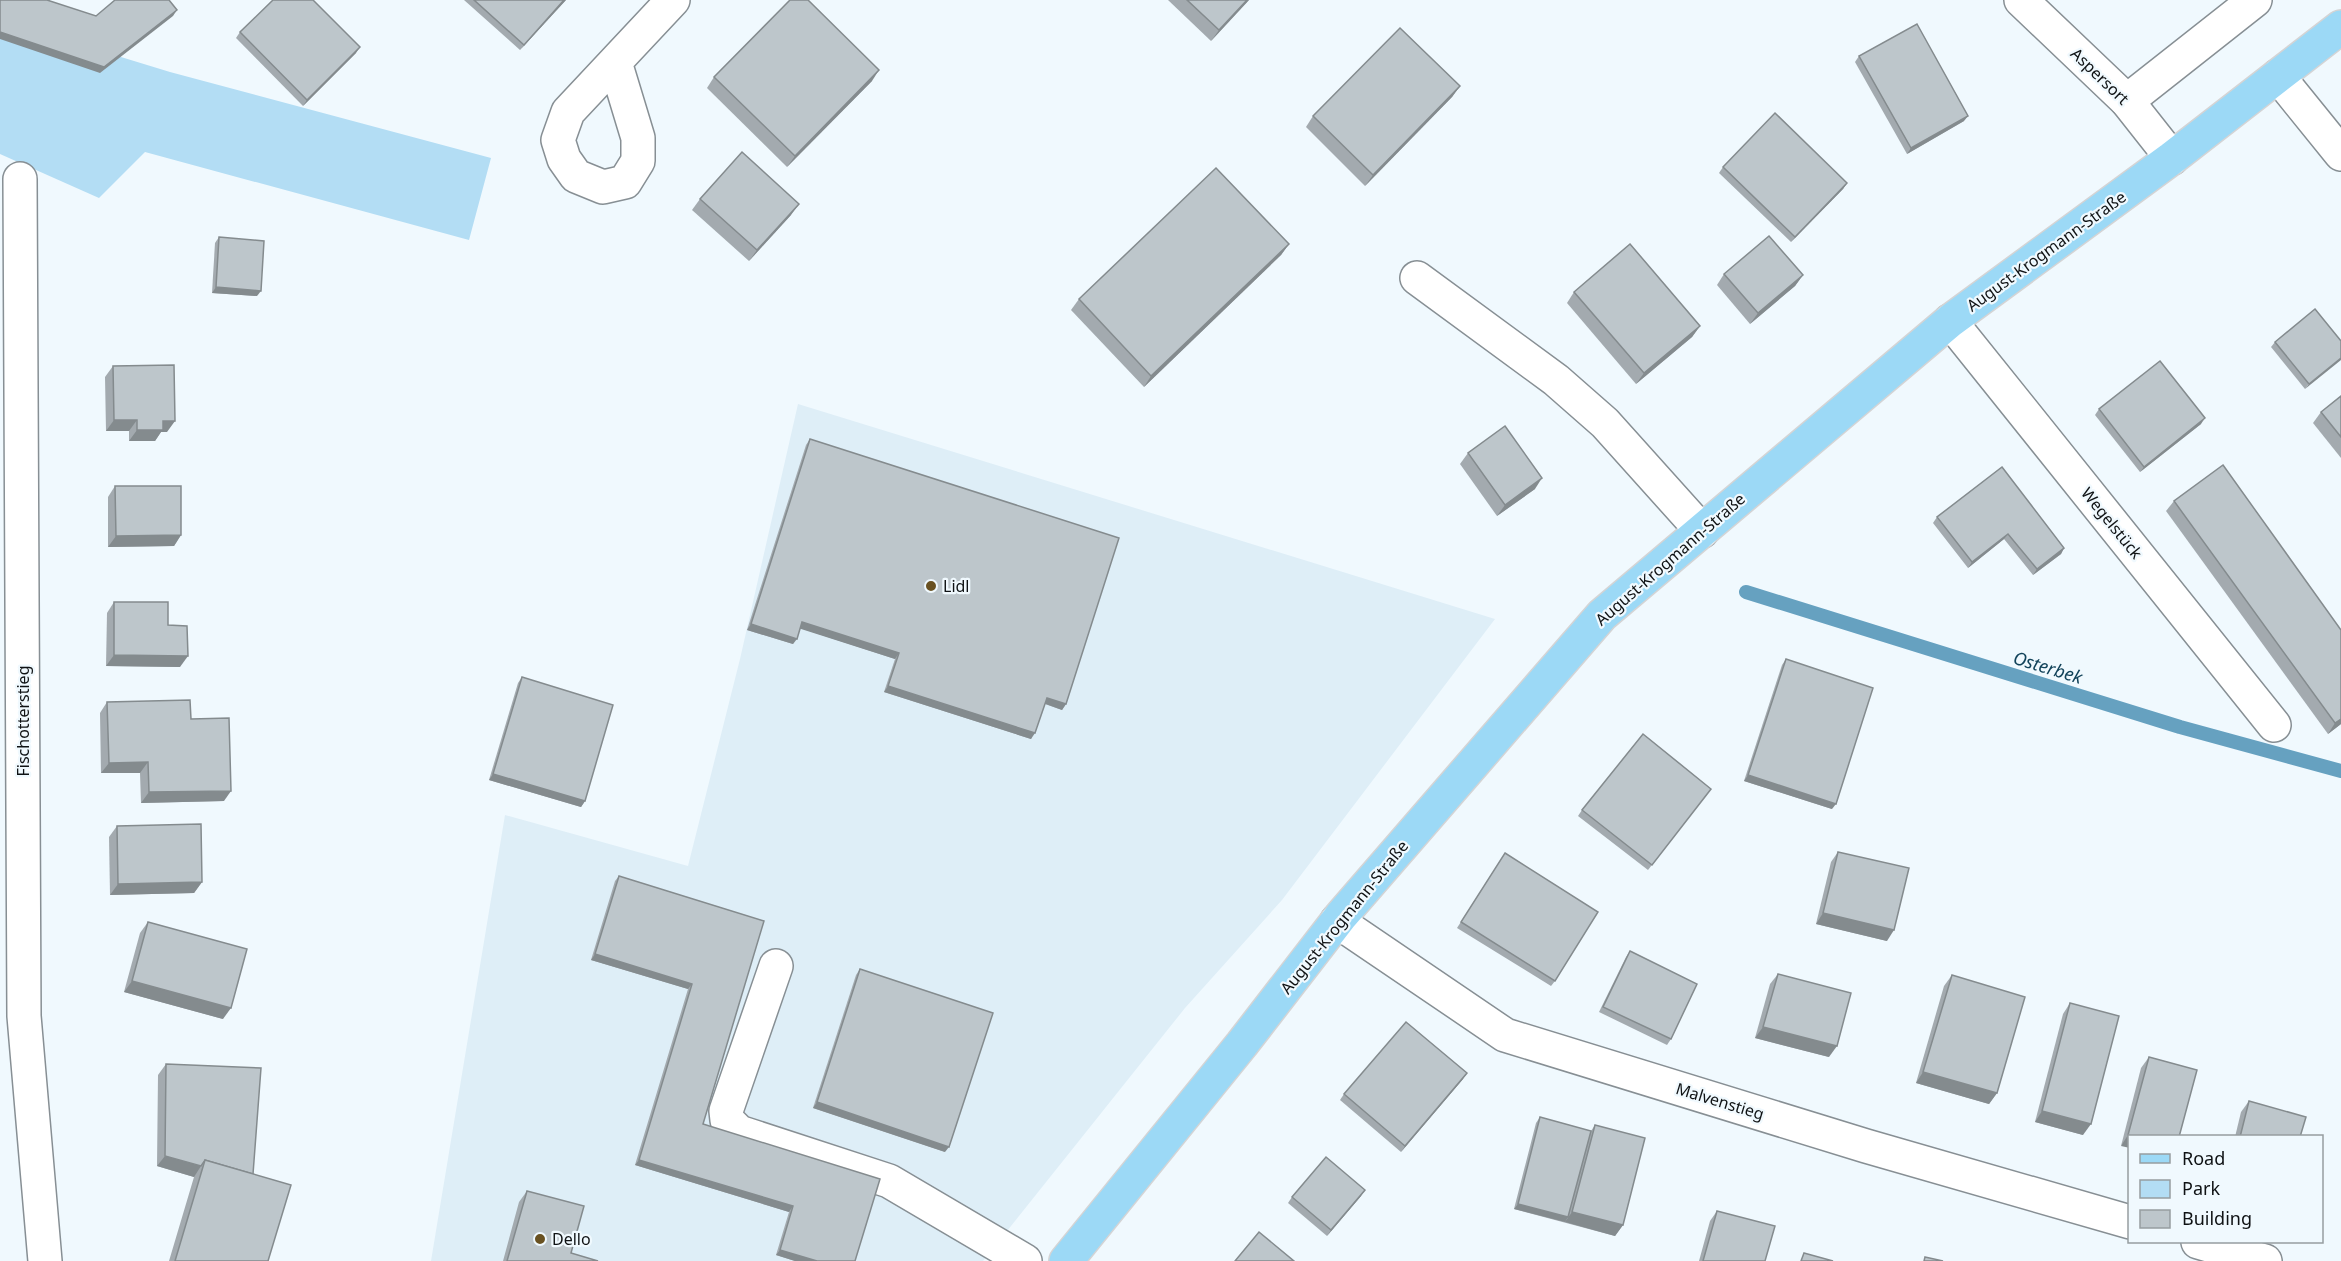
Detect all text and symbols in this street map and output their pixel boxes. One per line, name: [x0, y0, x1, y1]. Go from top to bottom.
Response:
street label: Aspersort: [2066, 43, 2134, 109]
street label: August-Krogmann-Straße: [1962, 186, 2130, 316]
street label: Wegelstück: [2076, 483, 2148, 564]
street label: August-Krogmann-Straße: [1590, 488, 1750, 630]
place label: Lidl: [943, 575, 969, 597]
marker: Lidl: [924, 579, 938, 593]
water label: Osterbek: [2010, 645, 2087, 689]
street label: Fischotterstieg: [12, 666, 34, 776]
street label: August-Krogmann-Straße: [1275, 835, 1413, 999]
street label: Malvenstieg: [1673, 1077, 1767, 1125]
legend: [2128, 1135, 2323, 1243]
text: Road: [2182, 1146, 2225, 1170]
text: Park: [2182, 1176, 2220, 1200]
text: Building: [2182, 1206, 2252, 1230]
place label: Dello: [552, 1228, 591, 1250]
marker: Dello: [533, 1232, 547, 1246]

